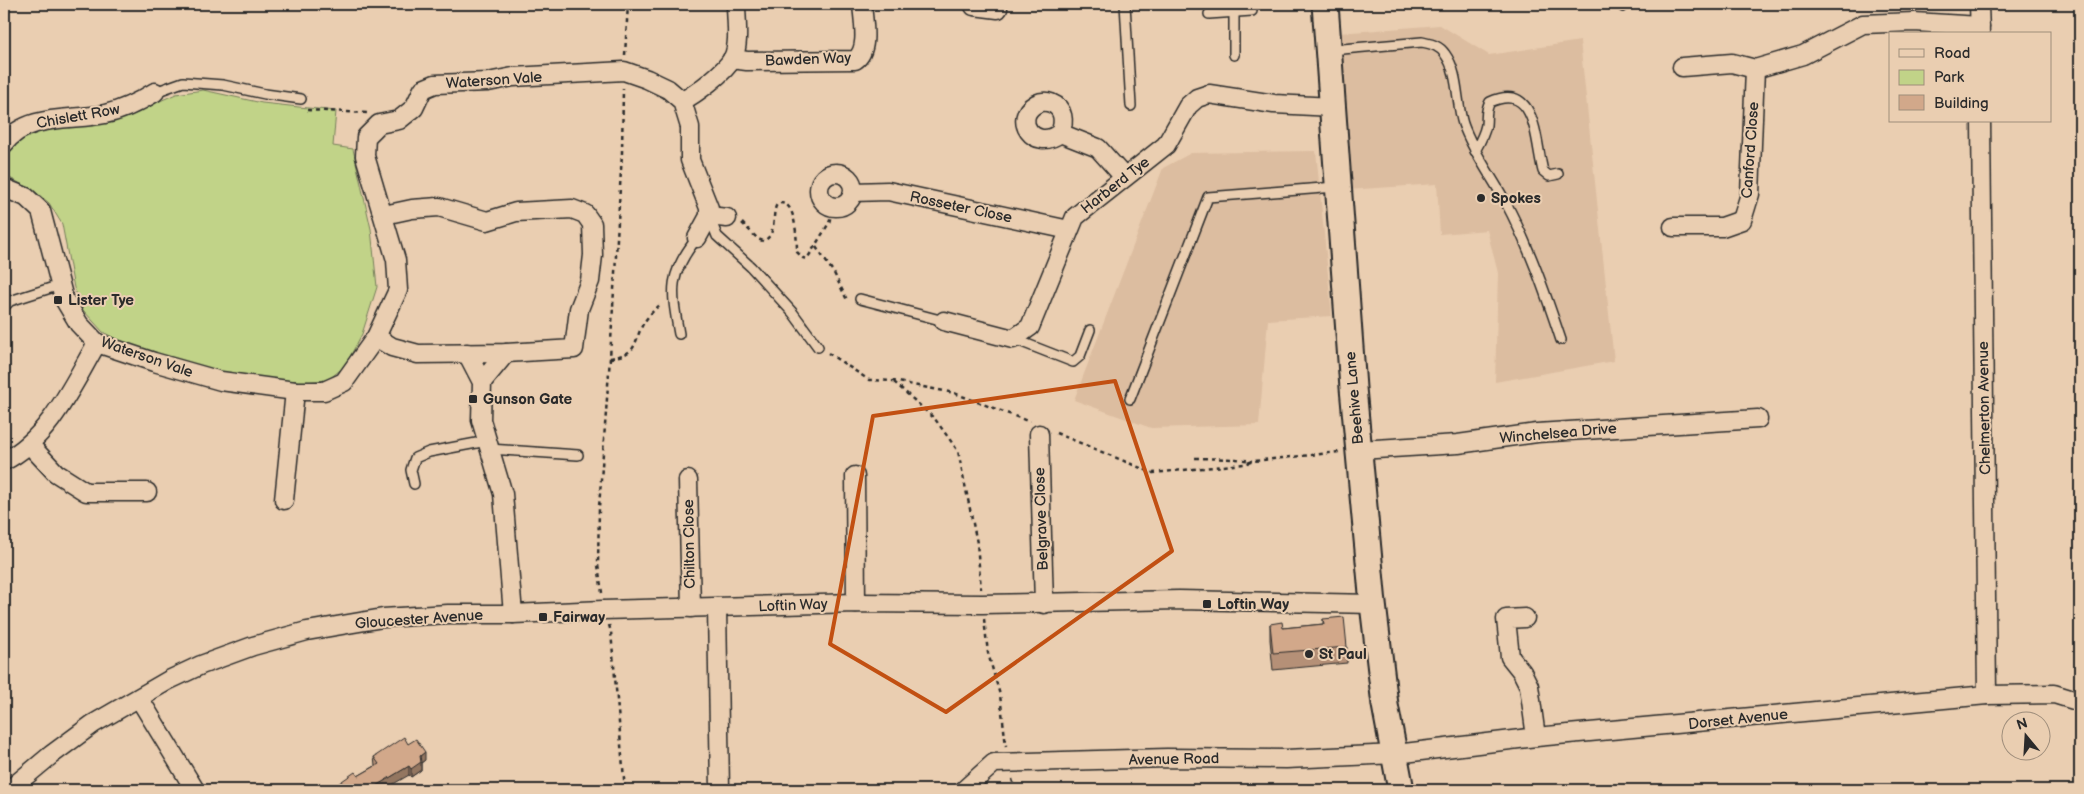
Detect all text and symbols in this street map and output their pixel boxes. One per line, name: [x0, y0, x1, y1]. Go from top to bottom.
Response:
legend: [1889, 32, 2052, 122]
text: Road: [1934, 44, 1970, 63]
street label: Bawden Way: [765, 48, 852, 70]
street label: Waterson Vale: [445, 68, 543, 93]
text: Park: [1934, 68, 1965, 87]
text: Building: [1934, 94, 1989, 113]
street label: Chislett Row: [35, 100, 121, 133]
street label: Canford Close: [1738, 101, 1763, 199]
street label: Harberd Tye: [1077, 153, 1154, 218]
street label: Rosseter Close: [908, 187, 1014, 228]
place label: Spokes: [1491, 189, 1541, 208]
marker: Spokes: [1475, 192, 1487, 204]
place label: Lister Tye: [68, 291, 134, 310]
marker: Lister Tye: [52, 294, 64, 306]
street label: Waterson Vale: [98, 333, 196, 382]
street label: Chelmerton Avenue: [1974, 341, 1995, 475]
street label: Beehive Lane: [1341, 351, 1368, 445]
place label: Gunson Gate: [483, 390, 573, 409]
marker: Gunson Gate: [467, 393, 479, 405]
street label: Winchelsea Drive: [1499, 419, 1618, 448]
street label: Belgrave Close: [1030, 467, 1053, 571]
street label: Chilton Close: [679, 499, 700, 589]
street label: Loftin Way: [758, 595, 828, 616]
place label: Loftin Way: [1217, 595, 1289, 614]
marker: Loftin Way: [1201, 598, 1213, 610]
street label: Gloucester Avenue: [354, 606, 484, 633]
place label: Fairway: [553, 608, 605, 627]
marker: Fairway: [537, 611, 549, 623]
place label: St Paul: [1319, 645, 1367, 664]
marker: St Paul: [1303, 648, 1315, 660]
street label: Dorset Avenue: [1687, 705, 1789, 734]
north arrow: [2002, 712, 2052, 762]
text: N: [2015, 714, 2030, 734]
street label: Avenue Road: [1129, 749, 1220, 770]

